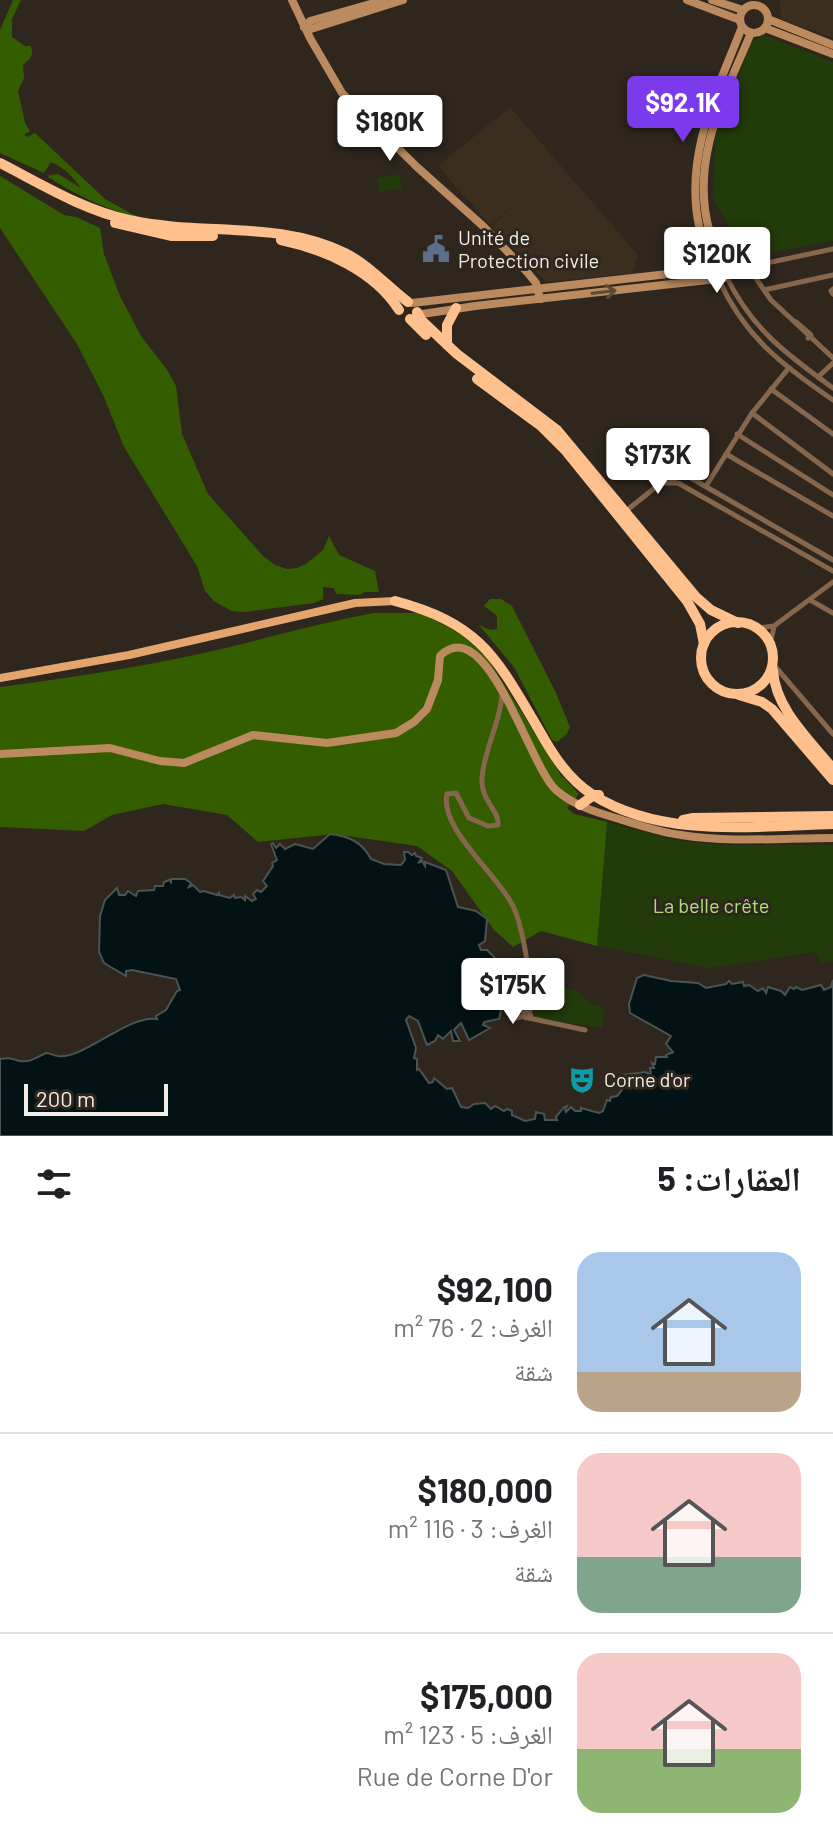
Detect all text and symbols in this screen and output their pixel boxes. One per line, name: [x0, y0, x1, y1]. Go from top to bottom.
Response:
pin: $92.1K: [618, 76, 748, 144]
text: $92.1K: [645, 86, 721, 117]
pin: $180K: [334, 95, 446, 163]
text: $180K: [355, 105, 425, 136]
place label: Unité de Protection civile: [458, 225, 599, 272]
pin: $120K: [661, 227, 773, 295]
public building icon: Unité de Protection civile: [421, 234, 451, 264]
text: $120K: [682, 237, 752, 268]
one-way arrow: [590, 285, 617, 300]
pin: $173K: [602, 428, 714, 496]
text: $173K: [624, 438, 692, 469]
park label: La belle crête: [653, 893, 769, 917]
pin: $175K: [457, 958, 569, 1026]
text: $175K: [479, 968, 547, 999]
theatre icon: Corne d'or: [567, 1065, 597, 1095]
place label: Corne d'or: [604, 1067, 690, 1091]
scale bar: [24, 1080, 168, 1116]
text: 200 m: [36, 1085, 95, 1111]
text: العقارات: 5: [658, 1157, 801, 1198]
icon: filters: [32, 1162, 76, 1206]
text: $92,100: [437, 1268, 553, 1309]
icon: home: [641, 1284, 737, 1380]
text: الغرف: 2 · 76 m²: [393, 1311, 553, 1342]
text: شقة: [514, 1355, 553, 1386]
text: $180,000: [417, 1469, 553, 1510]
icon: home: [641, 1485, 737, 1581]
text: الغرف: 3 · 116 m²: [388, 1512, 553, 1543]
text: شقة: [514, 1556, 553, 1587]
text: $175,000: [420, 1675, 553, 1716]
icon: home: [641, 1685, 737, 1781]
text: الغرف: 5 · 123 m²: [383, 1718, 553, 1749]
text: Rue de Corne D'or: [357, 1760, 553, 1791]

